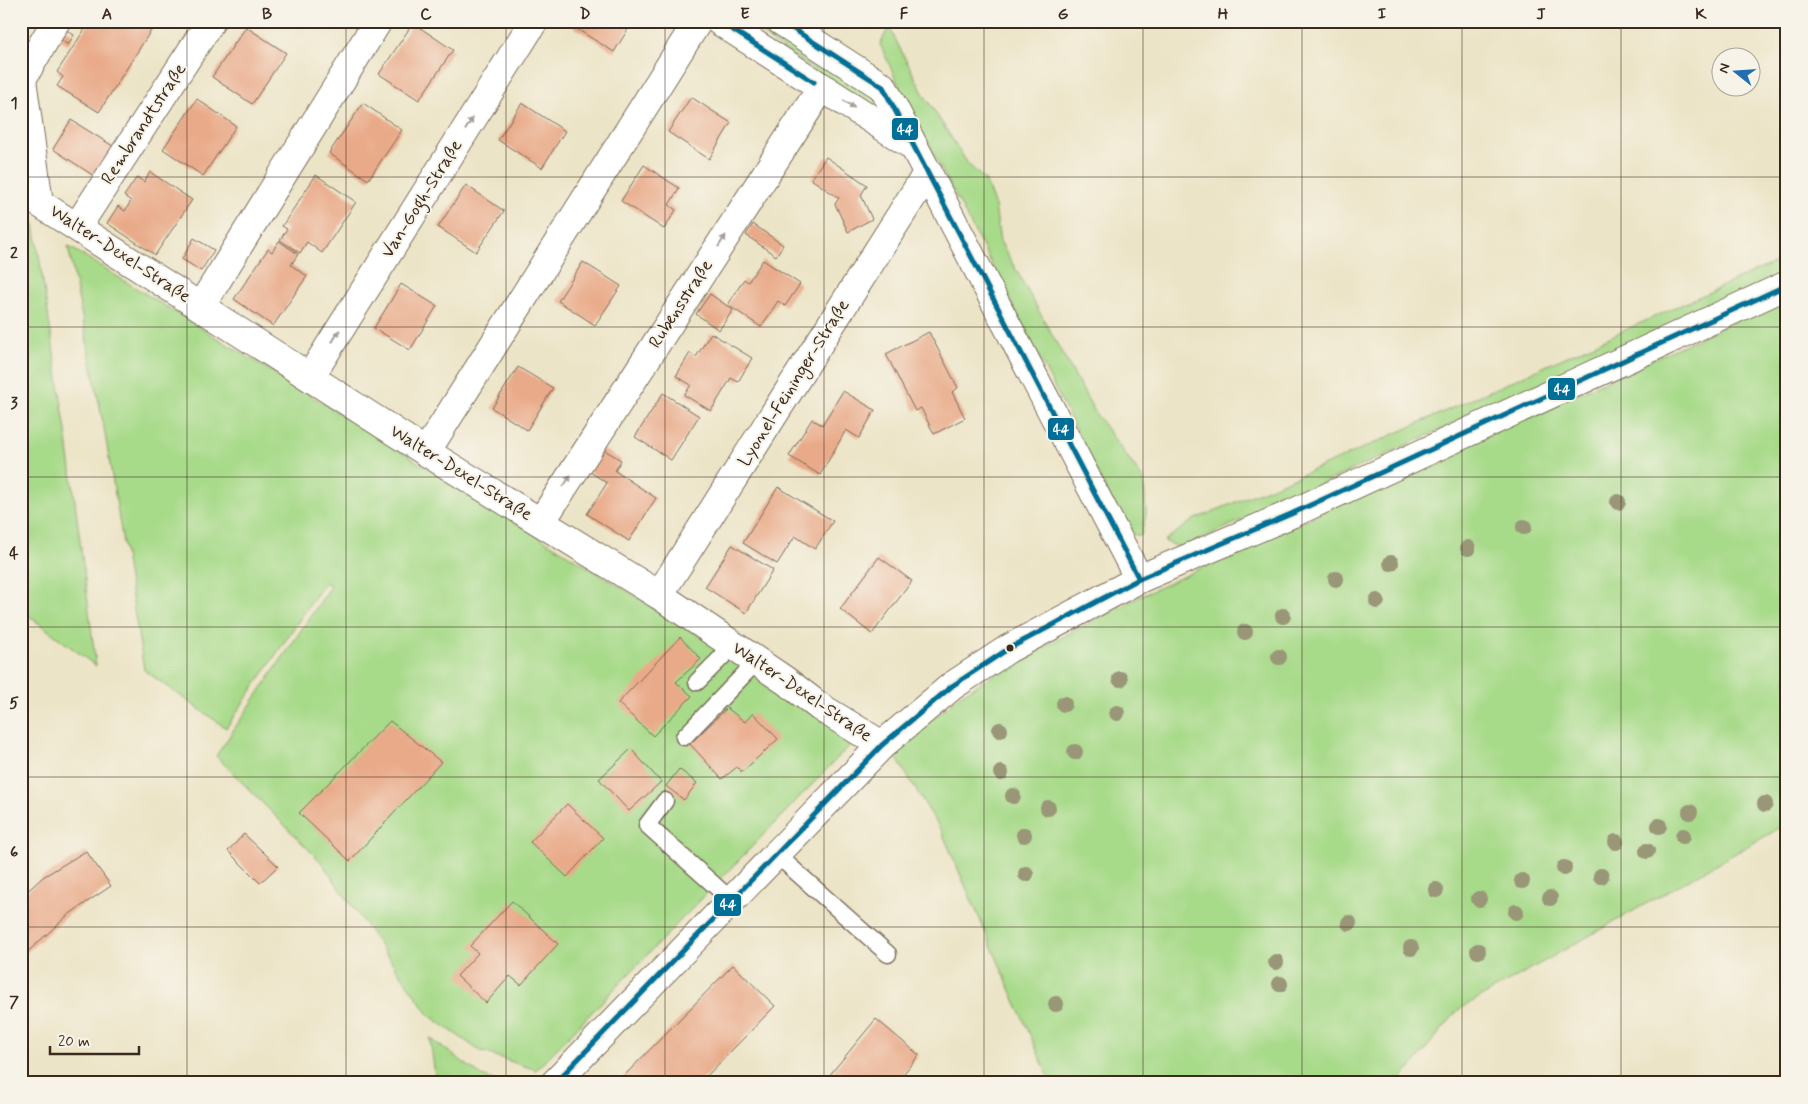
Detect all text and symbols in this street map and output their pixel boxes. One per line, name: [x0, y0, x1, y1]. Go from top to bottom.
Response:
text: A: [102, 4, 112, 25]
text: B: [262, 4, 272, 25]
text: C: [420, 4, 432, 25]
text: D: [579, 4, 591, 25]
text: E: [740, 4, 750, 25]
text: F: [900, 4, 909, 25]
text: G: [1058, 4, 1069, 25]
text: H: [1218, 4, 1229, 25]
text: I: [1378, 4, 1387, 25]
text: J: [1536, 4, 1546, 25]
text: K: [1695, 4, 1707, 25]
north arrow: [1710, 48, 1760, 98]
street label: Rembrandtstraße: [96, 59, 192, 189]
text: N: [1715, 61, 1734, 76]
text: 1: [10, 93, 18, 114]
one-way arrow: [842, 99, 855, 109]
line badge: 44: [891, 117, 919, 141]
one-way arrow: [464, 118, 474, 131]
text: 44: [897, 121, 914, 139]
street label: Van-Gogh-Straße: [376, 135, 470, 264]
street label: Walter-Dexel-Straße: [45, 199, 195, 309]
one-way arrow: [717, 235, 727, 248]
text: 2: [10, 243, 18, 264]
street label: Rubensstraße: [643, 255, 719, 353]
street label: Lyonel-Feininger-Straße: [733, 295, 856, 472]
one-way arrow: [331, 329, 341, 342]
line badge: 44: [1547, 377, 1576, 401]
text: 44: [1554, 381, 1571, 399]
text: 3: [10, 393, 18, 414]
line badge: 44: [1047, 417, 1075, 441]
street label: Walter-Dexel-Straße: [385, 419, 537, 527]
text: 44: [1053, 421, 1070, 439]
one-way arrow: [562, 474, 572, 487]
text: 4: [9, 543, 19, 564]
street label: Walter-Dexel-Straße: [727, 636, 877, 748]
unlabelled marker: [1005, 643, 1015, 653]
text: 5: [9, 693, 19, 714]
text: 6: [10, 842, 18, 863]
line badge: 44: [713, 893, 742, 917]
text: 44: [720, 896, 737, 914]
text: 7: [9, 992, 19, 1013]
scale bar: [50, 1024, 139, 1056]
text: 20 m: [58, 1032, 90, 1052]

